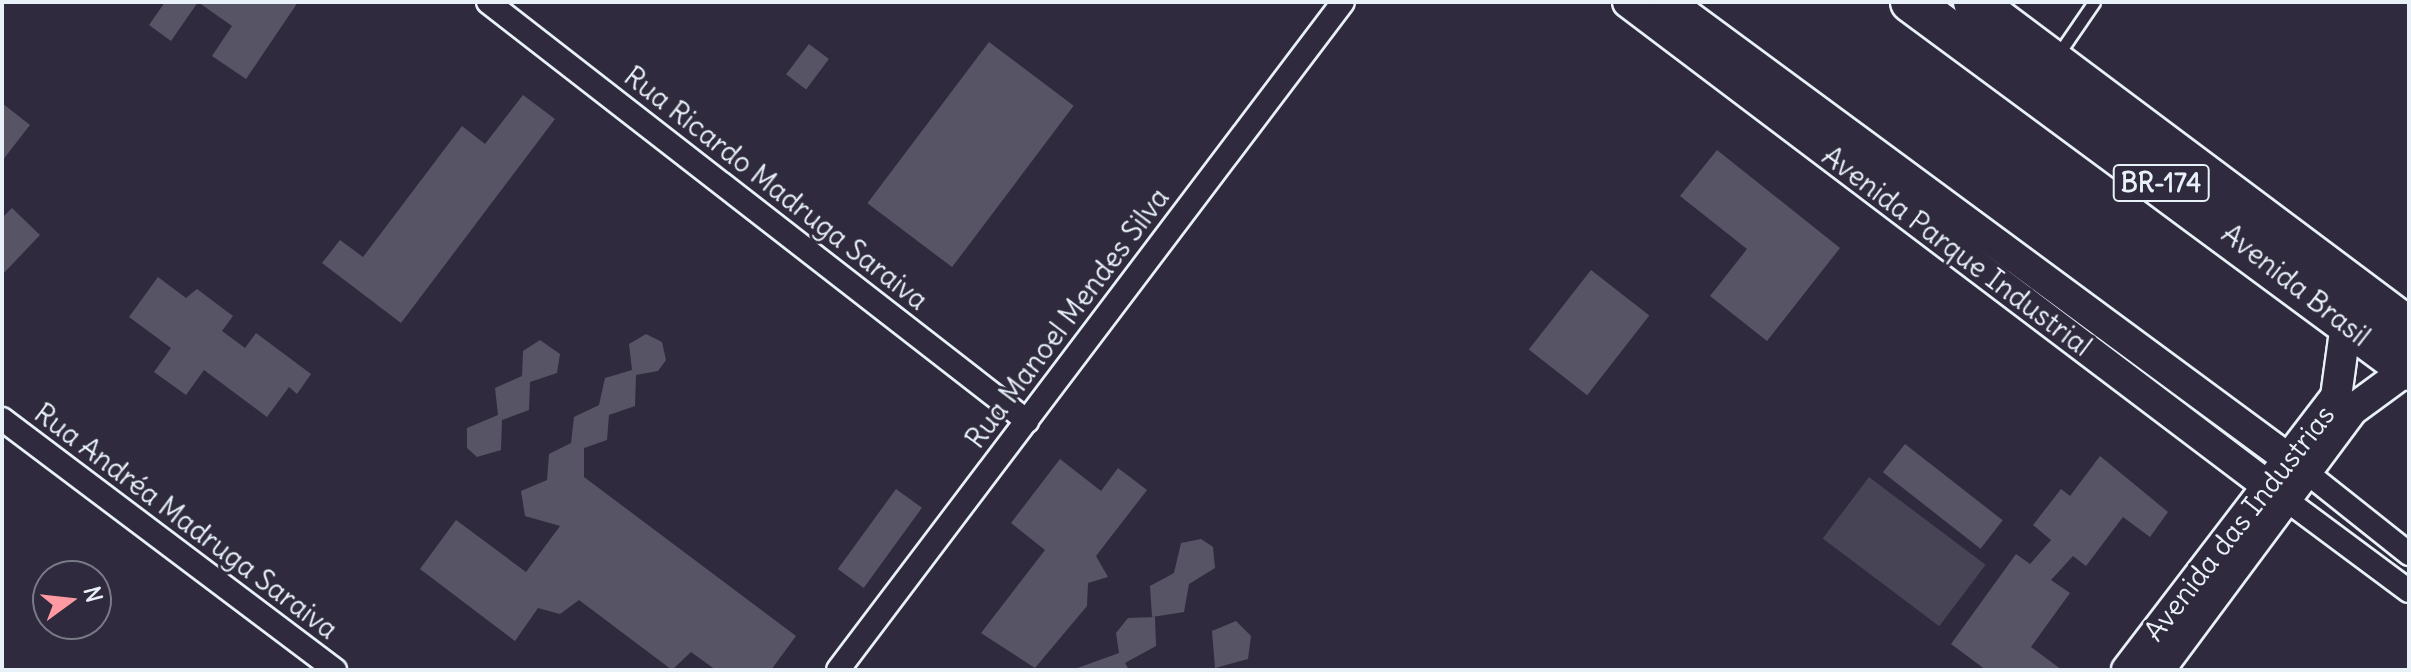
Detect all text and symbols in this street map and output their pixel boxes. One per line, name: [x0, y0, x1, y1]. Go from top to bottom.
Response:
street label: Rua Ricardo Madruga Saraiva: [618, 59, 934, 317]
street label: Avenida Parque Industrial: [1816, 139, 2098, 363]
road number: BR-174: [2111, 161, 2211, 205]
street label: Rua Manoel Mendes Silva: [958, 181, 1176, 455]
street label: Avenida Brasil: [2215, 217, 2377, 353]
street label: Rua Andréa Madruga Saraiva: [28, 396, 344, 646]
street label: Avenida das Industrias: [2137, 399, 2341, 647]
north arrow: [32, 560, 112, 640]
text: N: [78, 583, 109, 605]

